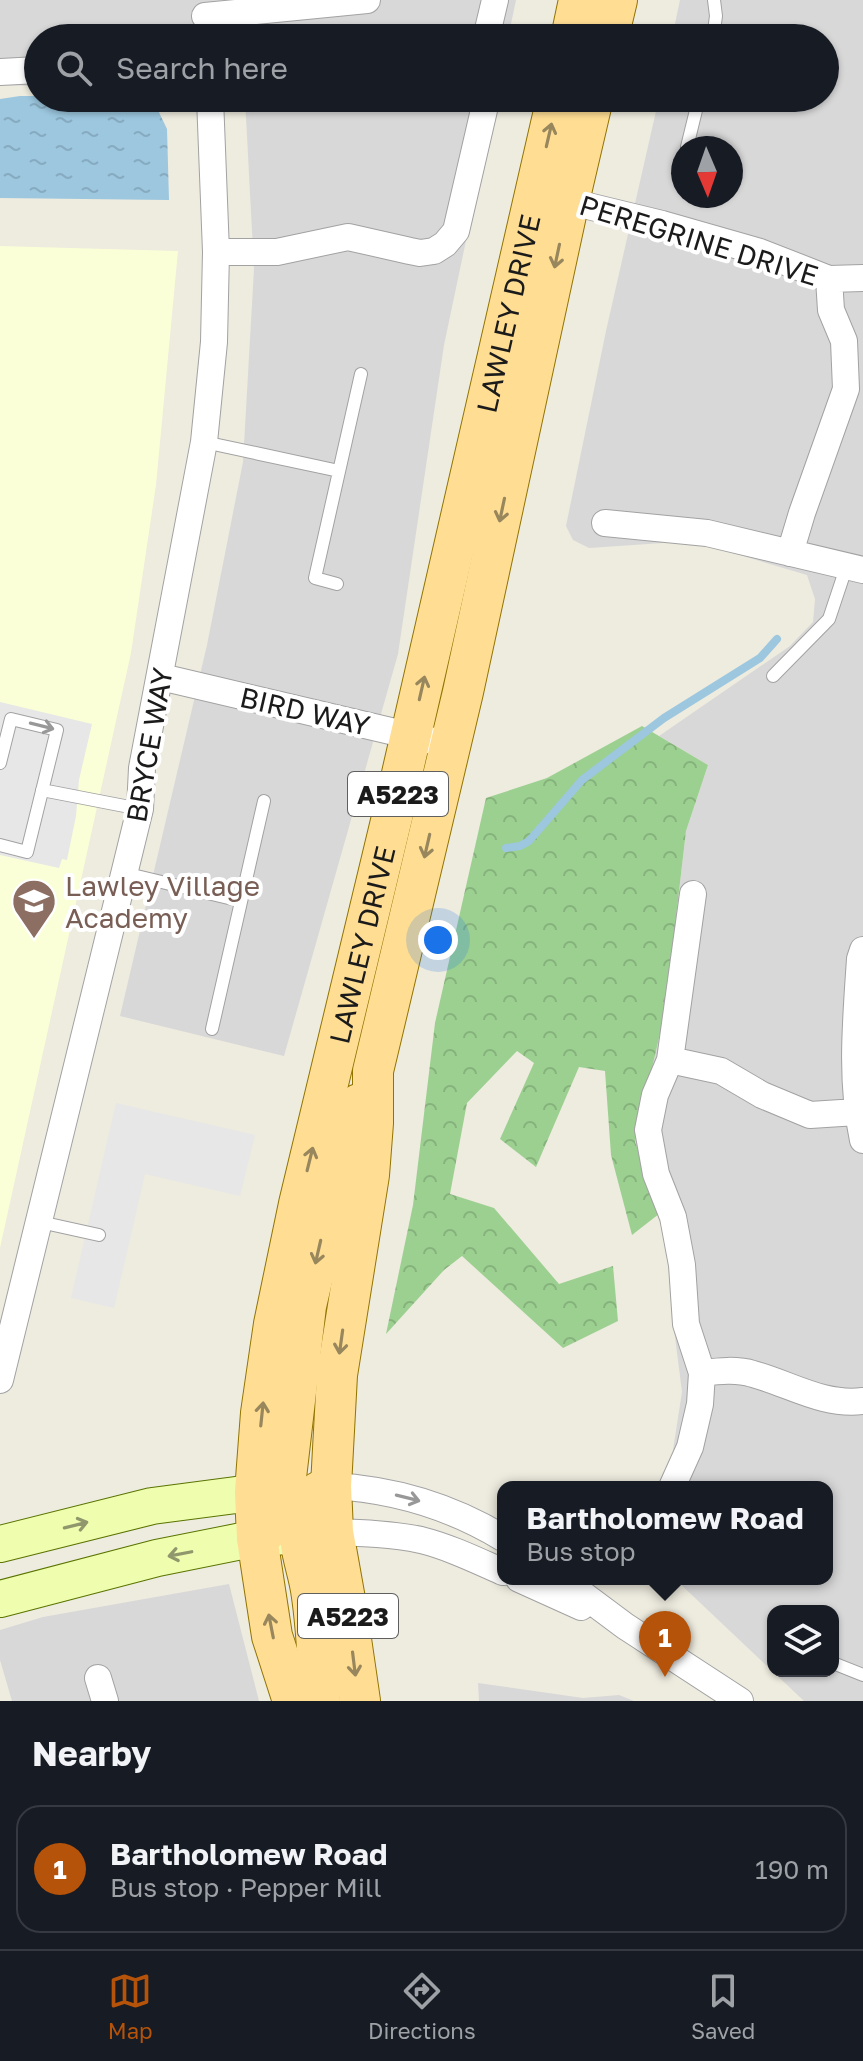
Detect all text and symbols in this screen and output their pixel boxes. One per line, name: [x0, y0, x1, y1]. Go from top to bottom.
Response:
search box: [24, 24, 839, 112]
icon: search: [52, 46, 96, 90]
text: Search here: [116, 50, 288, 86]
one-way arrow: [542, 122, 557, 148]
north arrow: [671, 136, 743, 208]
street label: PEREGRINE DRIVE: [576, 188, 822, 292]
street label: LAWLEY DRIVE: [469, 211, 546, 416]
one-way arrow: [549, 243, 564, 268]
one-way arrow: [494, 497, 509, 522]
street label: BRYCE WAY: [119, 665, 179, 825]
one-way arrow: [415, 676, 430, 702]
street label: BIRD WAY: [237, 680, 373, 742]
one-way arrow: [28, 720, 54, 735]
road number: A5223: [348, 772, 448, 816]
one-way arrow: [419, 832, 434, 858]
street label: LAWLEY DRIVE: [322, 842, 401, 1047]
place label: Lawley Village Academy: [65, 869, 260, 934]
school or university icon: Lawley Village Academy: [10, 877, 58, 940]
your location: [418, 920, 458, 960]
one-way arrow: [303, 1147, 318, 1173]
one-way arrow: [310, 1239, 325, 1265]
one-way arrow: [333, 1329, 348, 1355]
one-way arrow: [254, 1402, 269, 1428]
popup: [497, 1481, 833, 1585]
one-way arrow: [395, 1491, 421, 1506]
text: Bartholomew Road: [526, 1500, 804, 1536]
one-way arrow: [62, 1516, 88, 1531]
text: Bus stop: [526, 1536, 636, 1567]
one-way arrow: [168, 1547, 193, 1562]
road number: A5223: [298, 1594, 398, 1638]
map controls: [767, 1605, 839, 1677]
button: layers: [767, 1605, 839, 1677]
pin: 1: [639, 1611, 691, 1677]
one-way arrow: [263, 1614, 278, 1639]
one-way arrow: [347, 1651, 362, 1676]
text: Nearby: [32, 1733, 152, 1773]
text: Bartholomew Road: [110, 1836, 387, 1872]
text: 1: [53, 1854, 67, 1885]
text: 190 m: [755, 1854, 829, 1885]
text: Bus stop · Pepper Mill: [110, 1872, 382, 1903]
tab: Map: [108, 1969, 153, 2044]
tab: Directions: [368, 1969, 476, 2044]
tab: Saved: [691, 1969, 755, 2044]

